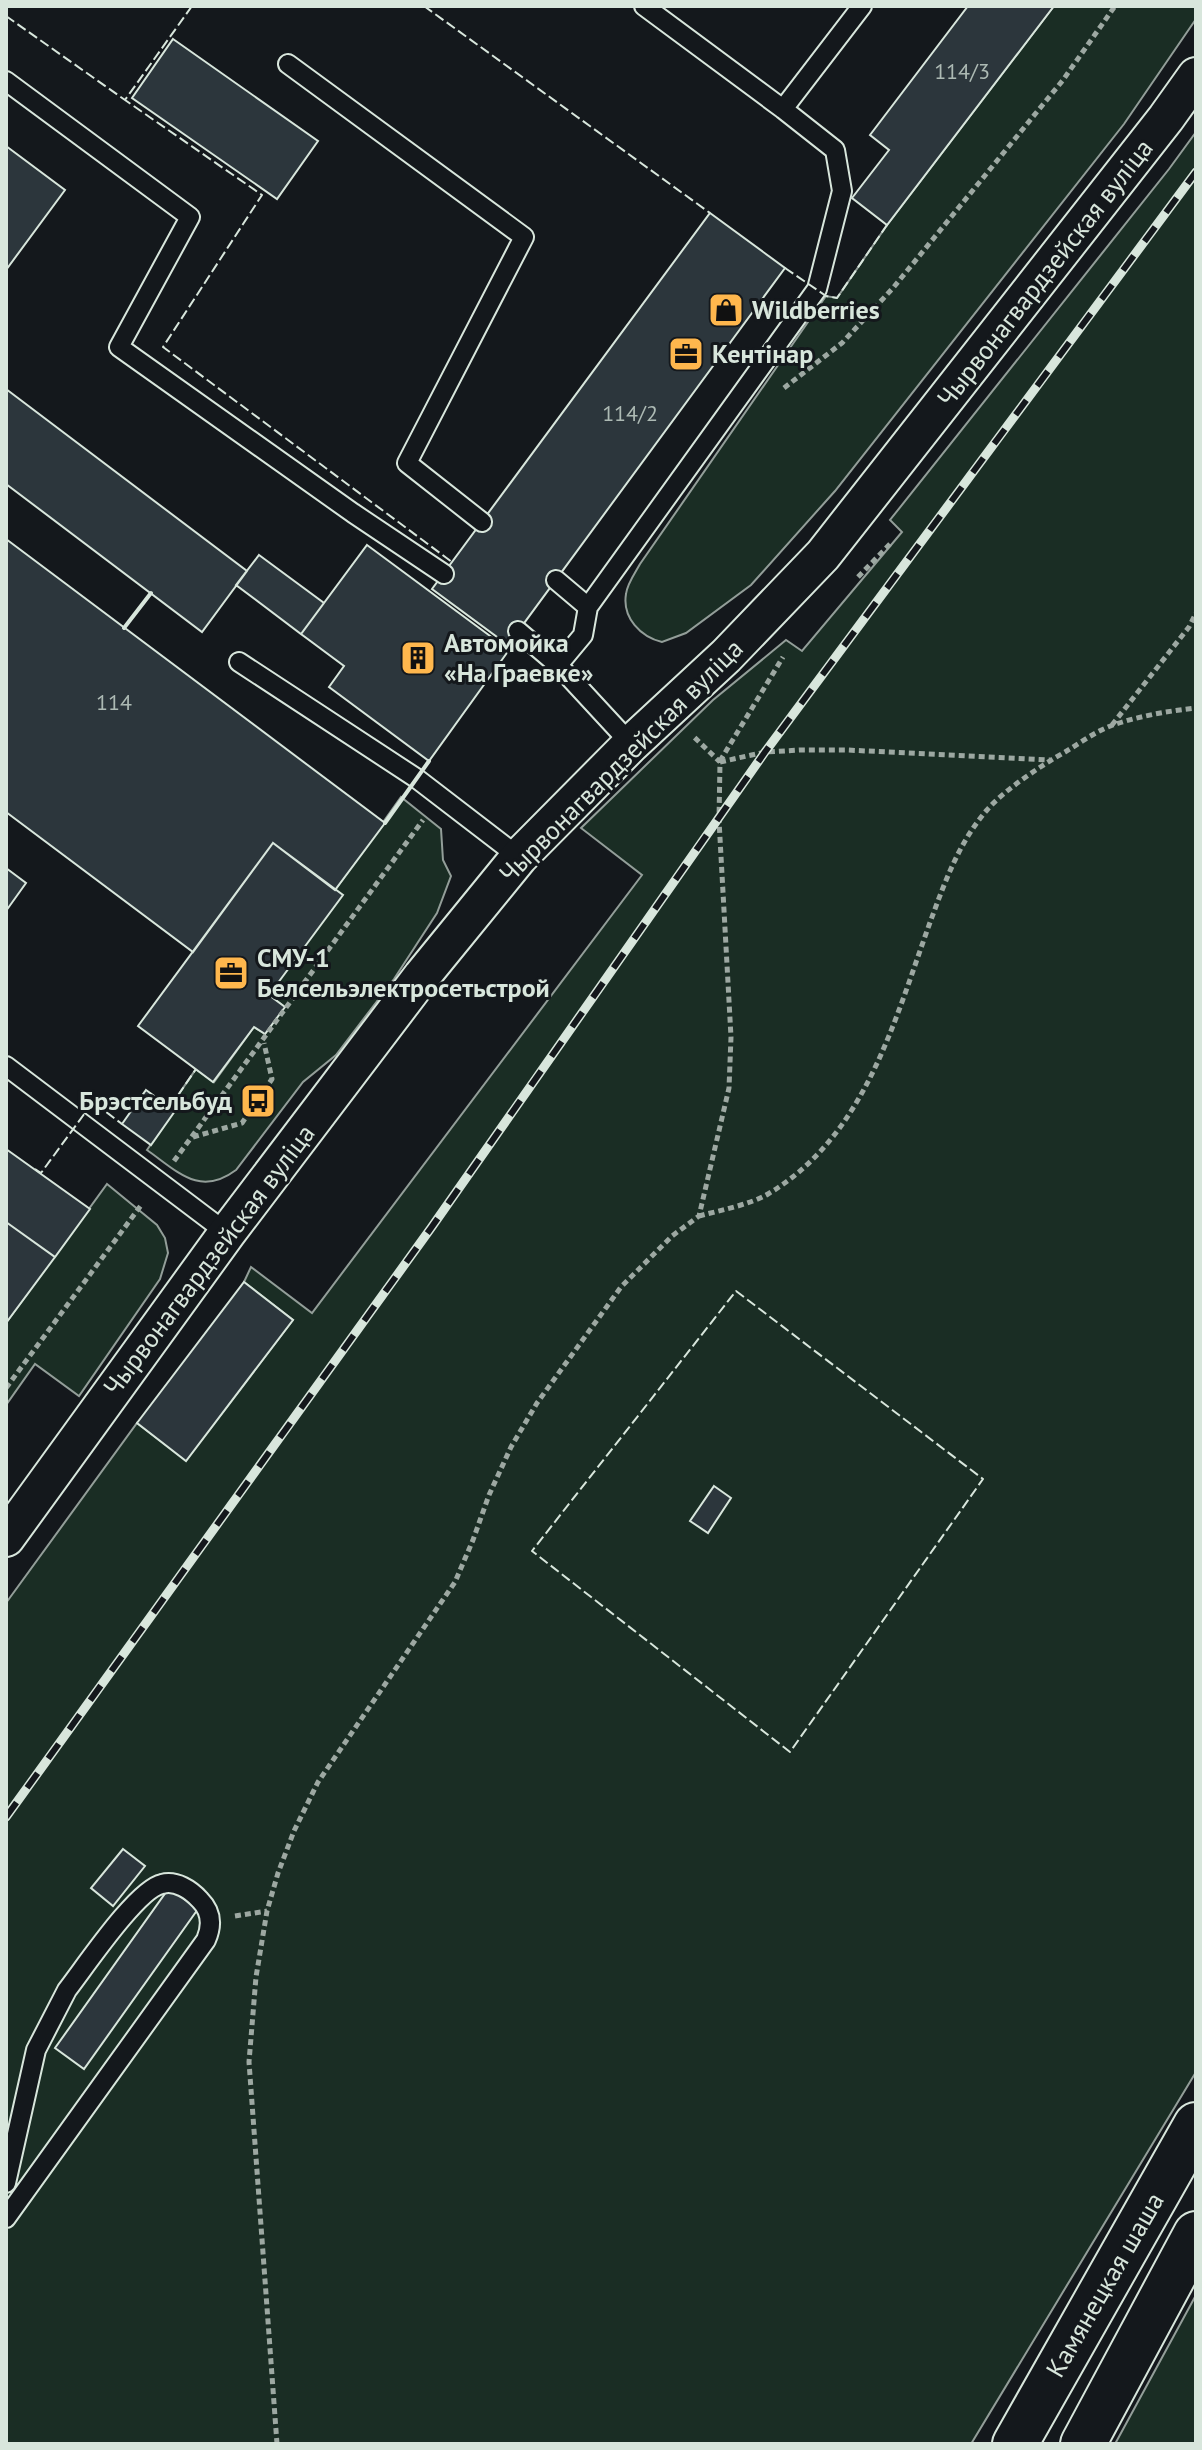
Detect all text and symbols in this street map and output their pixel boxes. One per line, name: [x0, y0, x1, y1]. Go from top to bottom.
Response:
house number: 114/3: [934, 57, 990, 85]
street label: Чырвонагвардзейская вуліца: [930, 132, 1160, 413]
shop icon: Wildberries: [707, 291, 745, 329]
place label: Wildberries: [752, 293, 880, 326]
office icon: Кентінар: [667, 335, 705, 373]
place label: Кентінар: [712, 337, 813, 370]
house number: 114/2: [602, 399, 658, 427]
place label: Автомойка «На Граевке»: [444, 626, 593, 689]
street label: Чырвонагвардзейская вуліца: [492, 632, 749, 889]
building icon: Автомойка «На Граевке»: [399, 639, 437, 677]
house number: 114: [96, 688, 132, 716]
place label: СМУ-1 Белсельэлектросетьстрой: [257, 941, 550, 1004]
office icon: СМУ-1 Белсельэлектросетьстрой: [212, 954, 250, 992]
bus stop icon: Брэстсельбуд: [239, 1082, 277, 1120]
place label: Брэстсельбуд: [79, 1084, 232, 1117]
street label: Чырвонагвардзейская вуліца: [96, 1117, 321, 1402]
street label: Камянецкая шаша: [1038, 2186, 1171, 2383]

